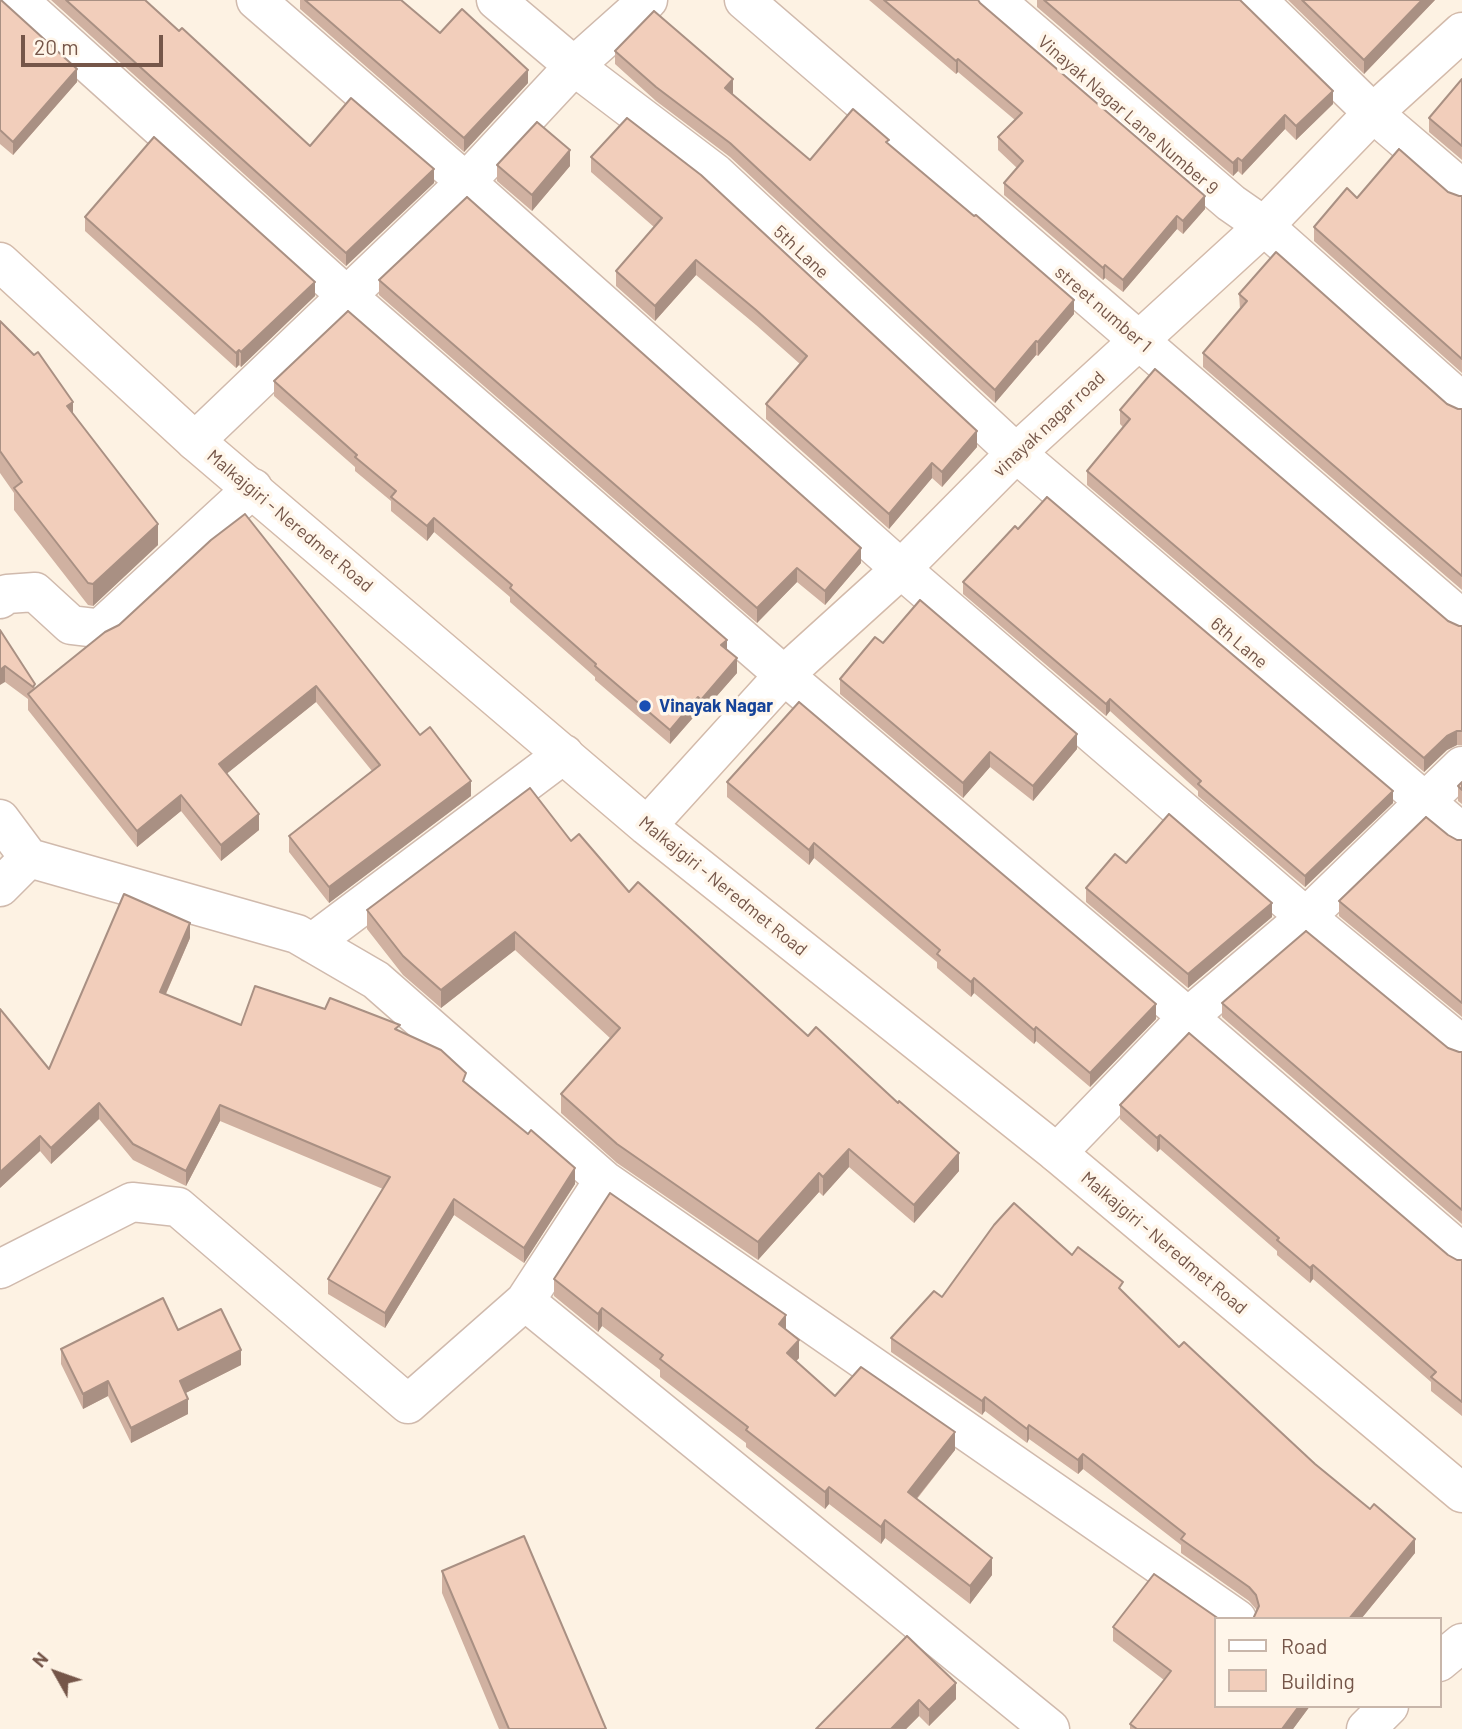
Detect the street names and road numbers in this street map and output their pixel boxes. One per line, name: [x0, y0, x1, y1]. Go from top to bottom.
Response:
street label: Vinayak Nagar Lane Number 9: [1033, 31, 1223, 199]
street label: 5th Lane: [769, 221, 833, 283]
street label: street number 1: [1050, 261, 1156, 357]
street label: vinayak nagar road: [989, 367, 1109, 481]
street label: Malkajgiri - Neredmet Road: [203, 445, 377, 597]
street label: 6th Lane: [1206, 613, 1272, 673]
street label: Malkajgiri - Neredmet Road: [635, 811, 811, 961]
street label: Malkajgiri - Neredmet Road: [1077, 1167, 1251, 1319]

